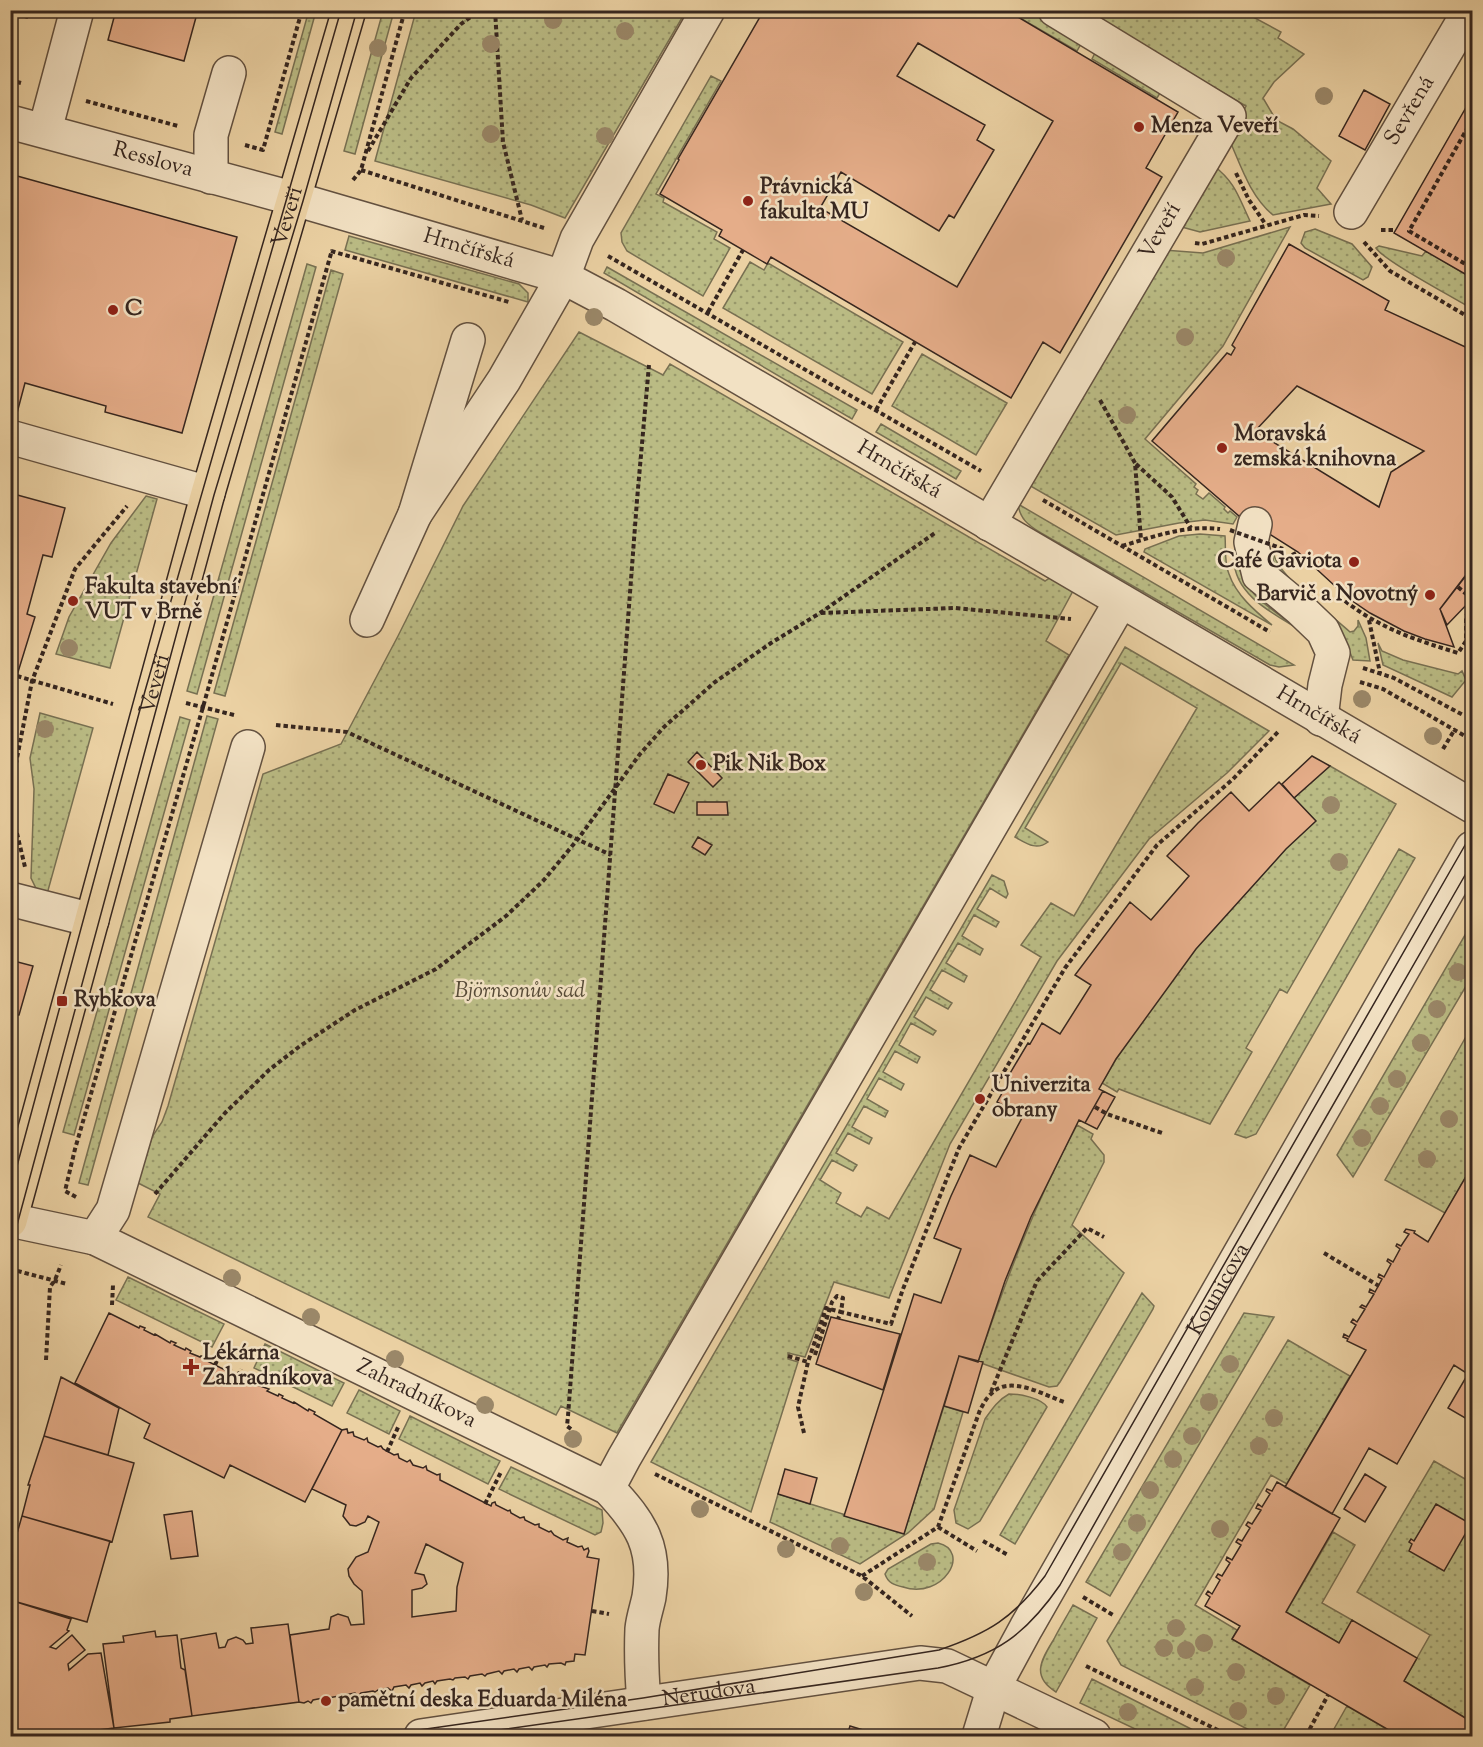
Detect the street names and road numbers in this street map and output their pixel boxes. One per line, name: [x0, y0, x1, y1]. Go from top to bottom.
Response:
street label: Sevřená: [1377, 70, 1444, 152]
street label: Resslova: [109, 134, 197, 187]
street label: Veveří: [265, 183, 313, 251]
street label: Veveří: [1132, 197, 1190, 266]
street label: Hrnčířská: [419, 221, 518, 278]
street label: Hrnčířská: [850, 433, 947, 508]
street label: Veveří: [132, 651, 179, 718]
street label: Hrnčířská: [1270, 679, 1367, 753]
street label: Kounicova: [1180, 1238, 1259, 1342]
street label: Zahradníkova: [351, 1352, 481, 1437]
street label: Nerudova: [660, 1671, 758, 1716]

